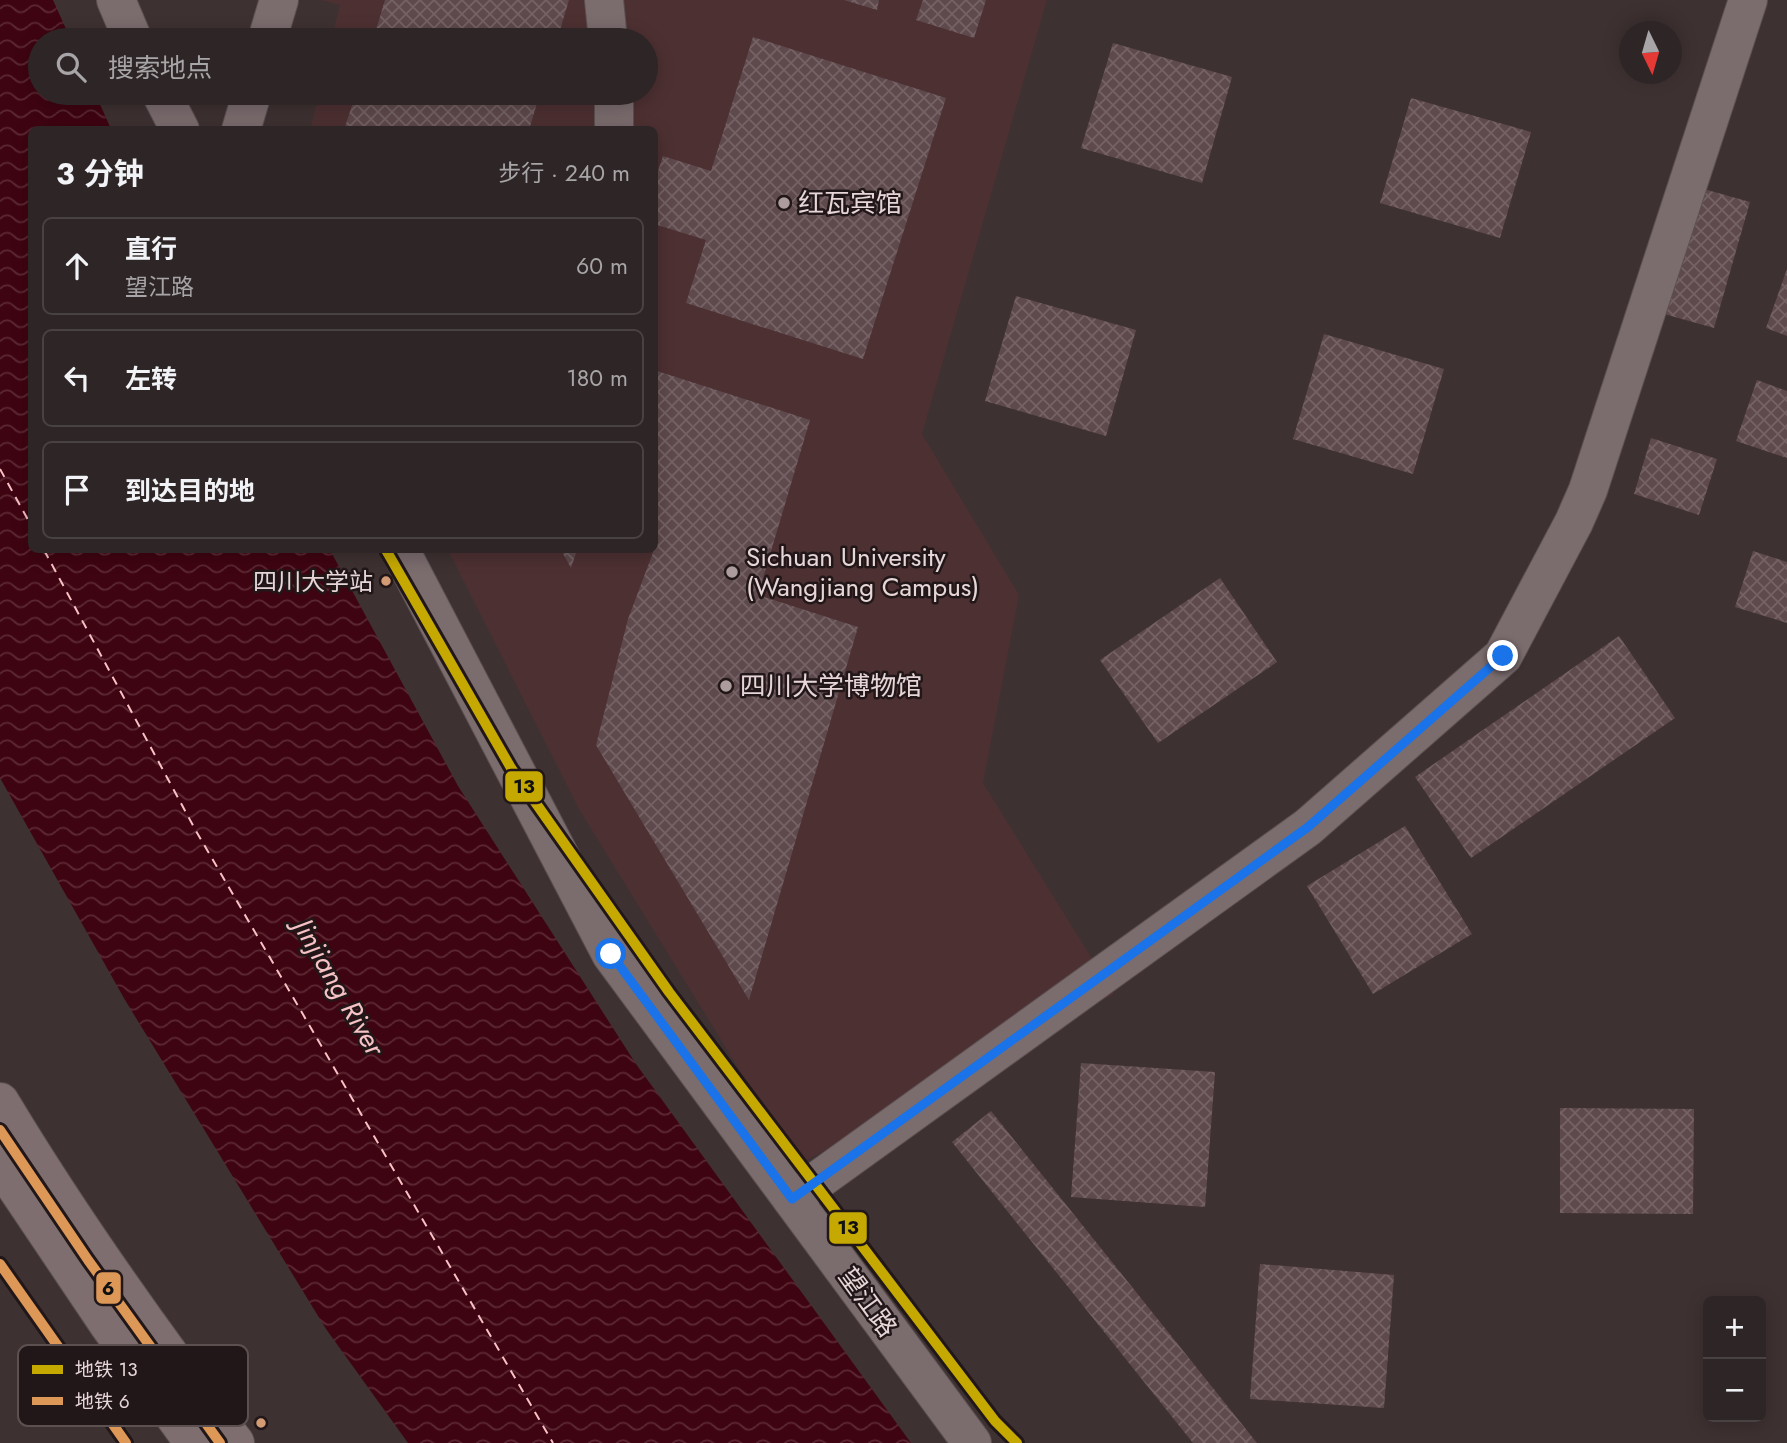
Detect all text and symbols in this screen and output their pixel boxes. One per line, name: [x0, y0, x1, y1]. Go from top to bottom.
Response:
north arrow: [1619, 21, 1682, 84]
search box: [28, 28, 658, 105]
icon: search: [52, 48, 90, 86]
text: 搜索地点: [108, 49, 212, 87]
text: 3 分钟: [56, 152, 144, 195]
text: 步行 · 240 m: [498, 156, 630, 190]
place label: 红瓦宾馆: [798, 184, 902, 222]
marker: 红瓦宾馆: [776, 195, 792, 211]
text: 直行: [125, 230, 177, 268]
icon: ahead: [58, 247, 96, 285]
text: 60 m: [576, 249, 628, 283]
text: 望江路: [125, 270, 194, 304]
icon: left: [58, 359, 96, 397]
text: 左转: [125, 360, 177, 398]
text: 180 m: [566, 361, 628, 395]
icon: arrive: [58, 471, 96, 509]
text: 到达目的地: [125, 472, 255, 510]
place label: Sichuan University (Wangjiang Campus): [746, 538, 979, 606]
place label: 四川大学站: [253, 564, 373, 599]
marker: Sichuan University (Wangjiang Campus): [724, 564, 740, 580]
marker: 四川大学站: [379, 574, 393, 588]
route end: [1487, 640, 1518, 671]
place label: 四川大学博物馆: [740, 667, 922, 705]
marker: 四川大学博物馆: [718, 678, 734, 694]
line badge: 13: [504, 770, 544, 803]
text: 13: [513, 773, 535, 800]
water label: Jinjiang River: [281, 906, 396, 1065]
route start: [595, 938, 626, 969]
line badge: 13: [828, 1211, 868, 1245]
text: 13: [837, 1214, 859, 1241]
street label: 望江路: [830, 1259, 906, 1345]
line badge: 6: [95, 1271, 122, 1305]
text: 6: [102, 1275, 114, 1302]
map controls: [1703, 1296, 1766, 1422]
button: +: [1703, 1296, 1766, 1359]
legend: [18, 1345, 248, 1426]
text: 地铁 13: [75, 1356, 138, 1383]
button: −: [1703, 1359, 1766, 1422]
text: 地铁 6: [75, 1388, 130, 1415]
unlabelled marker: [254, 1416, 268, 1430]

